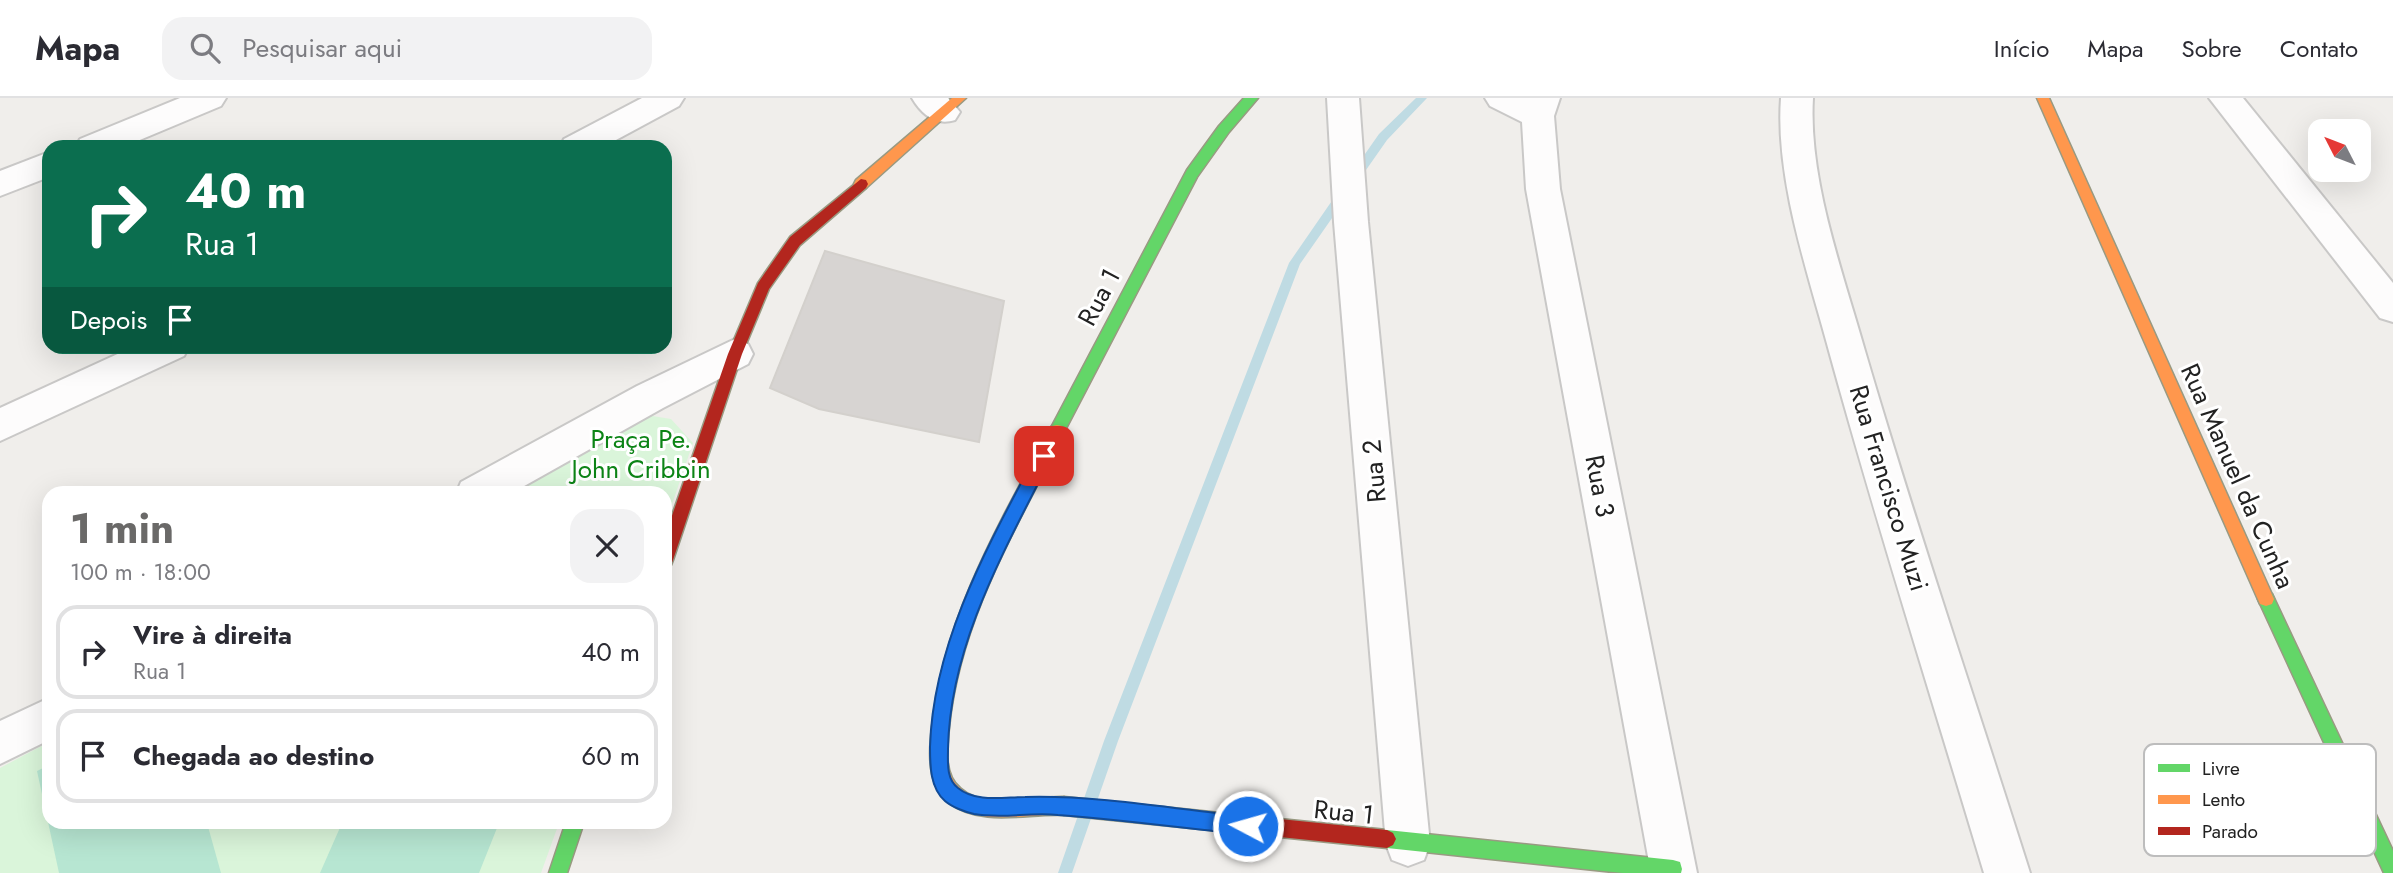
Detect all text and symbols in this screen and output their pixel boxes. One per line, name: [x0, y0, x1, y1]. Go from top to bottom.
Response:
search box: [162, 17, 652, 80]
text: Mapa: [35, 25, 120, 72]
icon: search: [186, 29, 224, 67]
text: Pesquisar aqui: [242, 29, 402, 67]
text: Início: [1994, 31, 2049, 66]
text: Mapa: [2087, 31, 2144, 66]
text: Sobre: [2182, 31, 2242, 66]
text: Contato: [2280, 31, 2358, 66]
north arrow: [2308, 119, 2371, 182]
map controls: [2308, 119, 2371, 182]
text: 40 m: [185, 156, 307, 226]
icon: right: [70, 168, 161, 259]
text: Rua 1: [185, 221, 259, 267]
street label: Rua 1: [1068, 261, 1130, 333]
text: Depois: [70, 301, 147, 339]
icon: arrive: [161, 301, 199, 339]
street label: Rua Manuel da Cunha: [2171, 357, 2305, 595]
street label: Rua Francisco Muzi: [1840, 380, 1938, 596]
park label: Praça Pe. John Cribbin: [568, 420, 711, 488]
pin: [1014, 426, 1074, 486]
icon: arrive: [1025, 437, 1063, 475]
street label: Rua 2: [1352, 438, 1396, 504]
street label: Rua 3: [1575, 452, 1625, 520]
text: 1 min: [70, 498, 174, 559]
button: close: [570, 509, 644, 583]
text: 100 m · 18:00: [70, 555, 211, 589]
text: Vire à direita: [133, 616, 292, 654]
icon: right: [74, 633, 112, 671]
text: 40 m: [581, 633, 640, 671]
text: Rua 1: [133, 654, 186, 688]
icon: arrive: [74, 737, 112, 775]
text: Chegada ao destino: [133, 737, 374, 775]
text: 60 m: [581, 737, 640, 775]
legend: [2144, 744, 2376, 856]
text: Livre: [2202, 755, 2240, 782]
text: Lento: [2202, 786, 2245, 813]
position arrow: [1211, 789, 1285, 863]
street label: Rua 1: [1312, 790, 1376, 834]
text: Parado: [2202, 818, 2258, 845]

